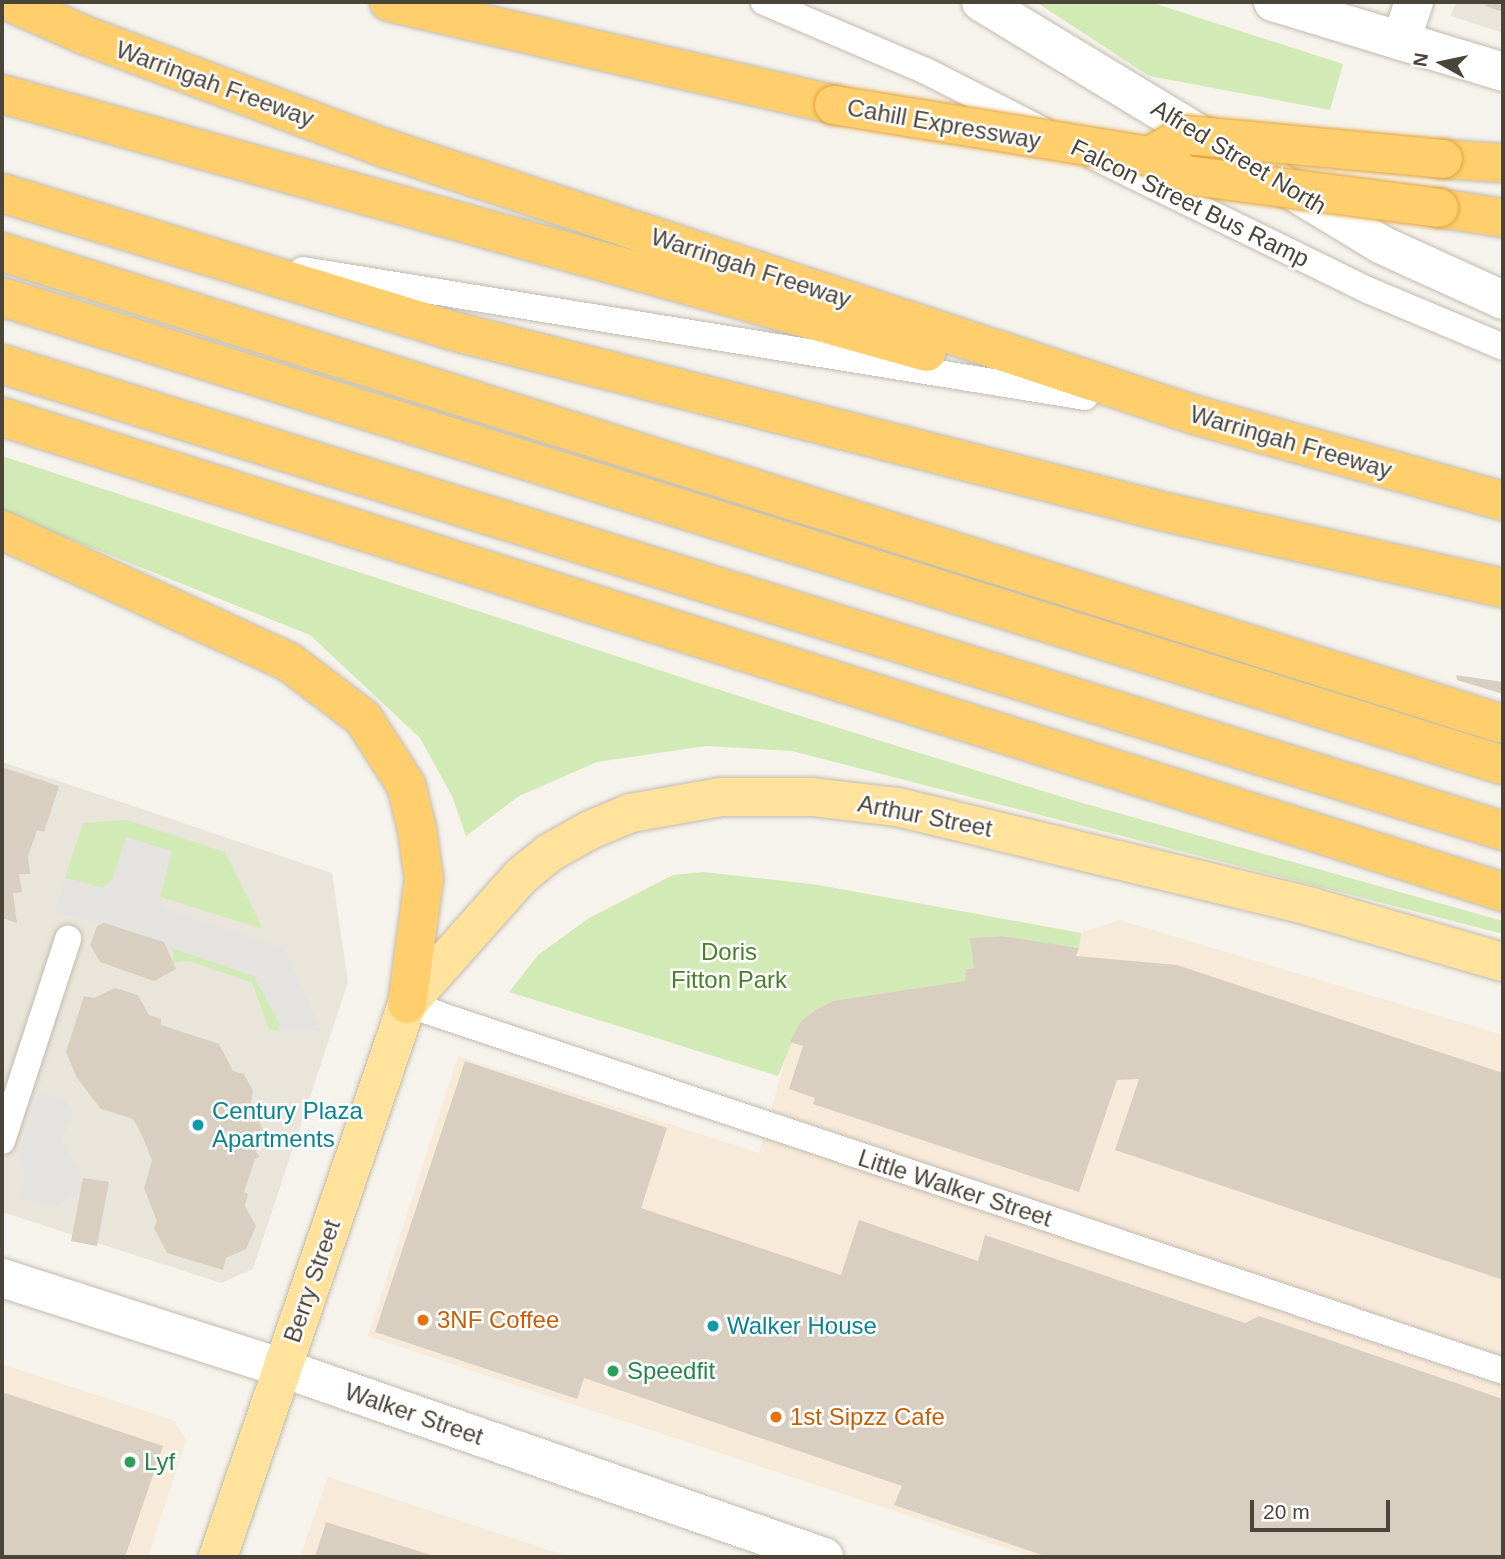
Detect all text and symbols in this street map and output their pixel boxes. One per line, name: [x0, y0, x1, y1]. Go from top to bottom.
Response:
north arrow: [1407, 28, 1477, 98]
street label: Warringah Freeway: [112, 35, 318, 133]
text: N: [1409, 51, 1432, 68]
street label: Cahill Expressway: [845, 93, 1043, 155]
street label: Alfred Street North: [1146, 93, 1332, 221]
street label: Falcon Street Bus Ramp: [1066, 133, 1314, 273]
street label: Warringah Freeway: [647, 222, 855, 314]
street label: Warringah Freeway: [1187, 399, 1395, 485]
street label: Arthur Street: [855, 789, 995, 843]
park label: Doris Fitton Park: [671, 938, 787, 994]
place label: Century Plaza Apartments: [212, 1097, 363, 1153]
marker: Century Plaza Apartments: [190, 1117, 206, 1133]
street label: Little Walker Street: [855, 1143, 1055, 1233]
street label: Berry Street: [278, 1216, 346, 1346]
place label: 3NF Coffee: [437, 1306, 559, 1334]
marker: 3NF Coffee: [415, 1312, 431, 1328]
place label: Walker House: [727, 1312, 877, 1340]
marker: Walker House: [705, 1318, 721, 1334]
place label: Speedfit: [627, 1357, 715, 1385]
marker: Speedfit: [605, 1363, 621, 1379]
street label: Walker Street: [341, 1377, 487, 1451]
place label: 1st Sipzz Cafe: [790, 1403, 945, 1431]
marker: 1st Sipzz Cafe: [768, 1409, 784, 1425]
place label: Lyf: [144, 1448, 175, 1476]
marker: Lyf: [122, 1454, 138, 1470]
scale bar: [1253, 1486, 1393, 1530]
text: 20 m: [1263, 1500, 1310, 1523]

